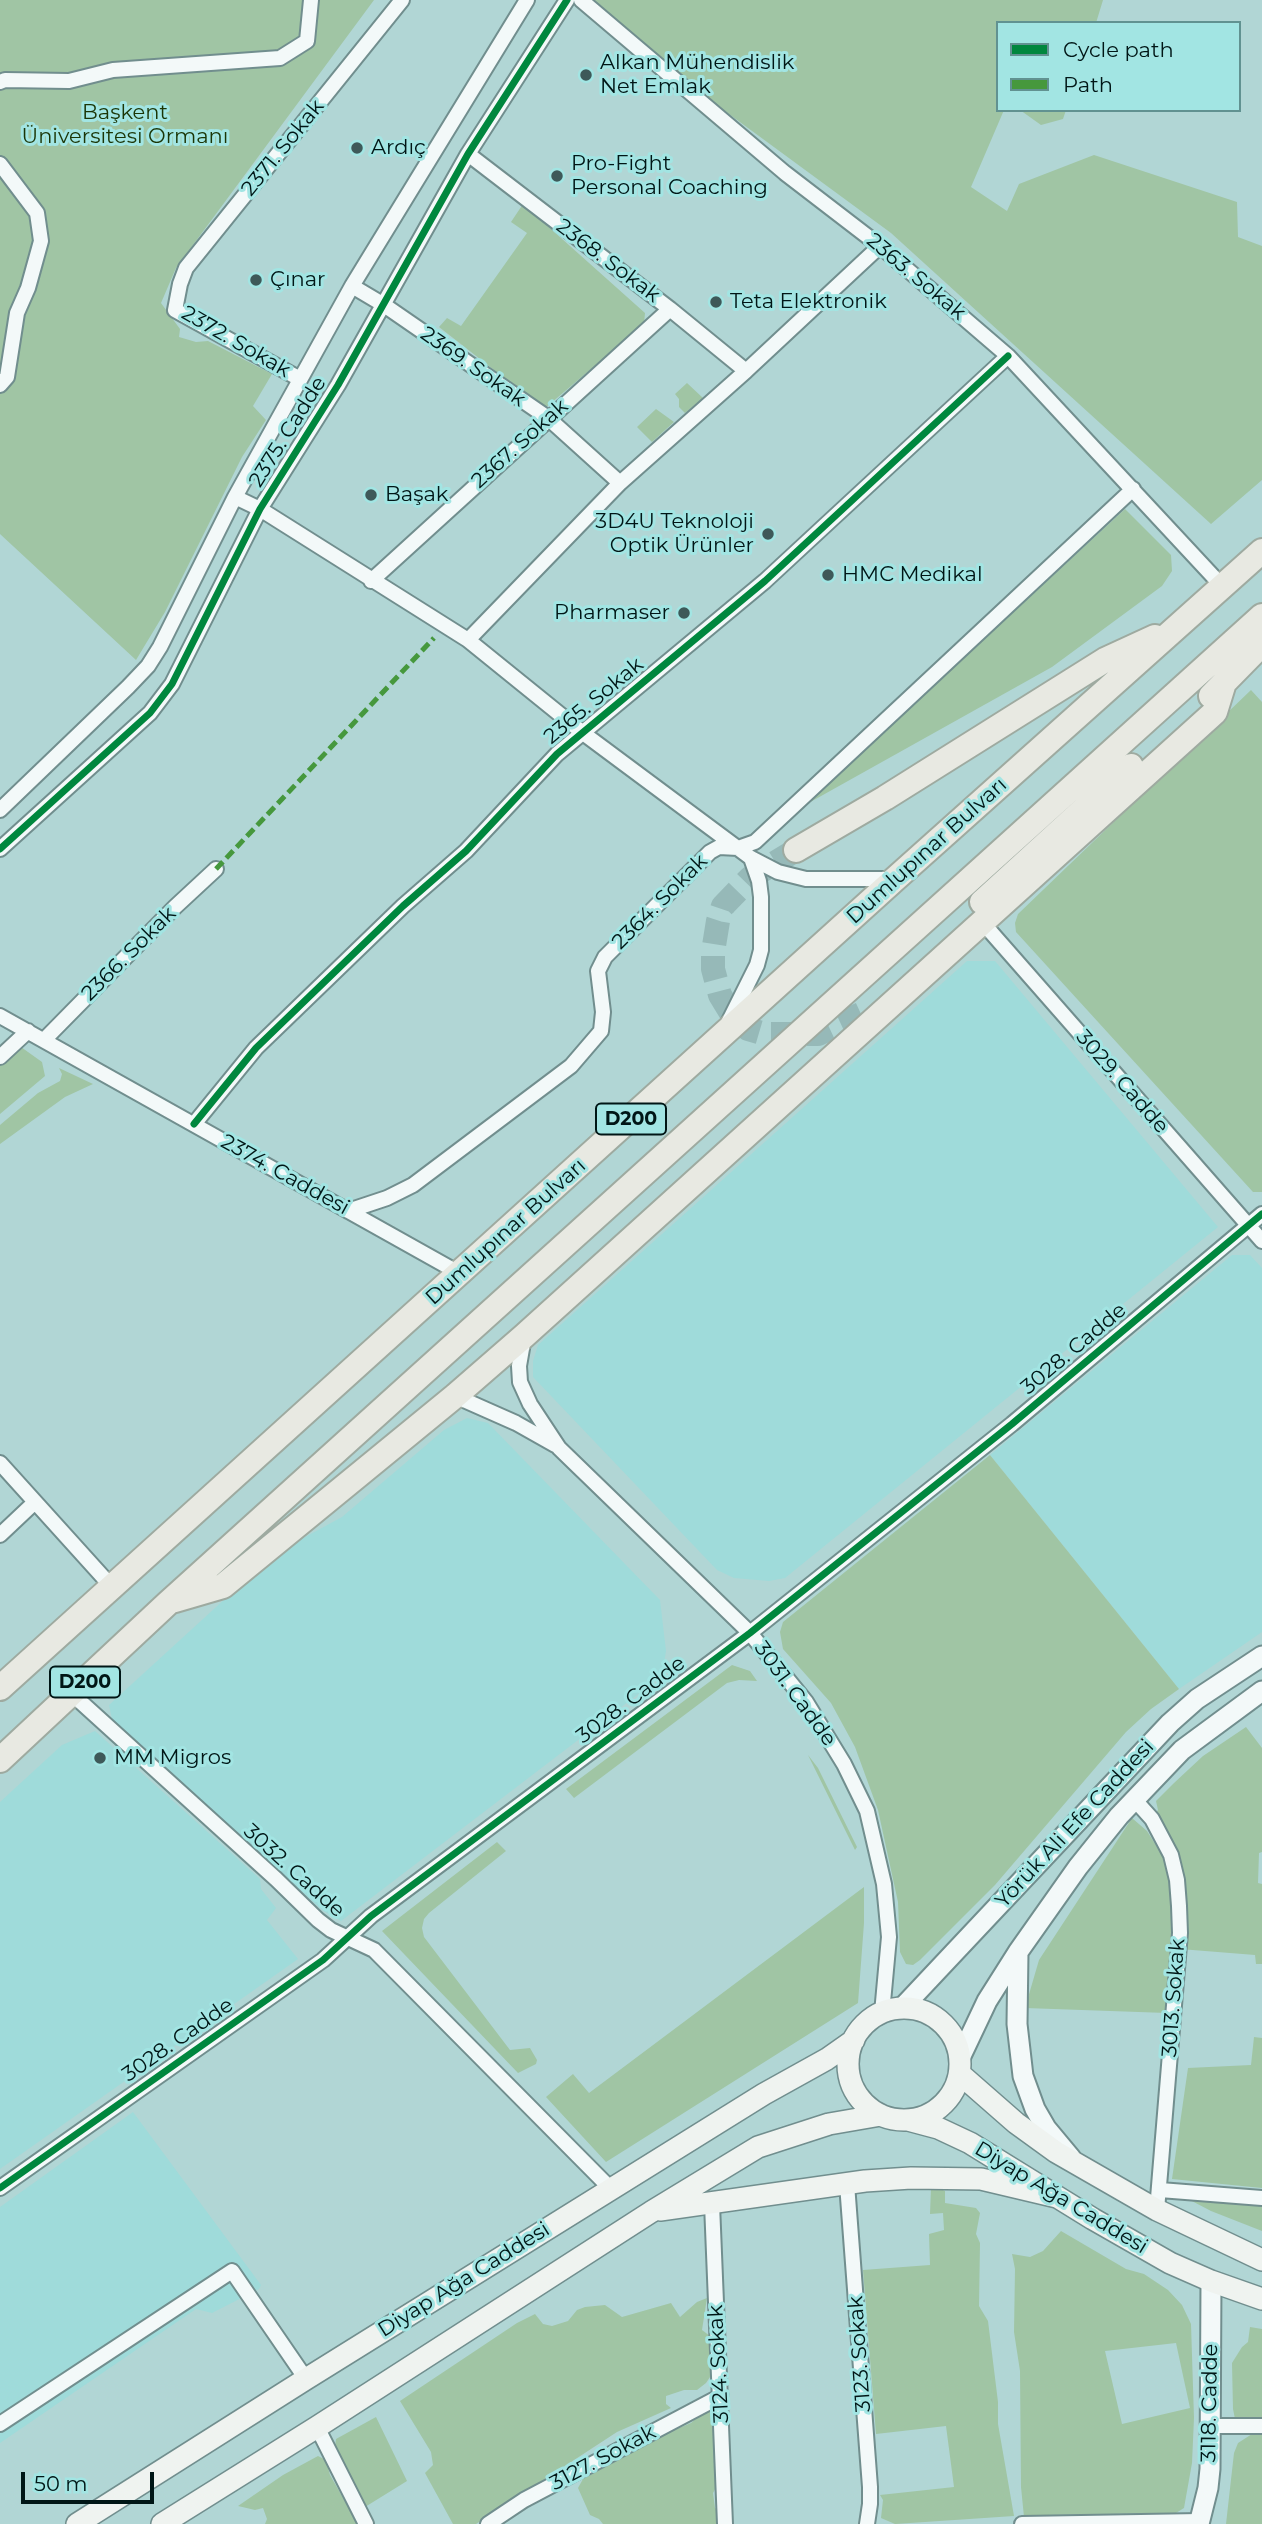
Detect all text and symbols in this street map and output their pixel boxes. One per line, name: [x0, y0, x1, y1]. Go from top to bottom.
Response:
legend: [996, 21, 1241, 112]
text: Cycle path: [1063, 37, 1174, 62]
place label: Alkan Mühendislik Net Emlak: [600, 50, 794, 100]
marker: Alkan Mühendislik Net Emlak: [578, 67, 594, 83]
text: Path: [1063, 72, 1113, 97]
street label: 2371. Sokak: [236, 95, 330, 201]
park label: Başkent Üniversitesi Ormanı: [22, 100, 228, 150]
place label: Ardıç: [371, 135, 426, 161]
marker: Ardıç: [349, 140, 365, 156]
place label: Pro-Fight Personal Coaching: [571, 151, 768, 201]
marker: Pro-Fight Personal Coaching: [549, 168, 565, 184]
street label: 2368. Sokak: [551, 214, 665, 308]
street label: 2363. Sokak: [861, 228, 971, 326]
place label: Çınar: [270, 267, 326, 293]
marker: Çınar: [248, 272, 264, 288]
place label: Teta Elektronik: [730, 289, 887, 315]
marker: Teta Elektronik: [708, 294, 724, 310]
street label: 2372. Sokak: [177, 301, 295, 383]
street label: 2369. Sokak: [416, 322, 530, 412]
street label: 2375. Cadde: [244, 372, 332, 492]
street label: 2367. Sokak: [467, 394, 573, 494]
place label: Başak: [385, 482, 448, 508]
marker: Başak: [363, 487, 379, 503]
place label: 3D4U Teknoloji Optik Ürünler: [595, 509, 754, 559]
marker: 3D4U Teknoloji Optik Ürünler: [760, 526, 776, 542]
place label: HMC Medikal: [842, 562, 983, 588]
marker: HMC Medikal: [820, 567, 836, 583]
place label: Pharmaser: [554, 600, 670, 626]
marker: Pharmaser: [676, 605, 692, 621]
street label: 2365. Sokak: [539, 652, 649, 750]
street label: Dumlupınar Bulvarı: [842, 772, 1012, 930]
street label: 2364. Sokak: [607, 849, 713, 955]
street label: 2366. Sokak: [77, 902, 181, 1006]
street label: 3029. Cadde: [1070, 1025, 1174, 1139]
road number: D200: [596, 1104, 666, 1134]
street label: 2374. Caddesi: [216, 1129, 354, 1221]
street label: Dumlupınar Bulvarı: [421, 1153, 591, 1311]
street label: 3028. Cadde: [1016, 1298, 1132, 1400]
street label: 3031. Cadde: [749, 1637, 841, 1751]
street label: 3028. Cadde: [572, 1651, 690, 1749]
road number: D200: [50, 1666, 120, 1698]
street label: Yörük Ali Efe Caddesi: [990, 1735, 1160, 1913]
place label: MM Migros: [114, 1745, 231, 1771]
marker: MM Migros: [92, 1750, 108, 1766]
street label: 3032. Cadde: [238, 1819, 350, 1923]
street label: 3013. Sokak: [1157, 1938, 1191, 2058]
street label: 3028. Cadde: [118, 1993, 238, 2087]
street label: Diyap Ağa Caddesi: [970, 2136, 1152, 2260]
street label: Diyap Ağa Caddesi: [374, 2217, 554, 2343]
street label: 3123. Sokak: [843, 2295, 877, 2413]
street label: 3124. Sokak: [703, 2304, 735, 2424]
street label: 3118. Cadde: [1196, 2343, 1224, 2463]
street label: 3127. Sokak: [546, 2420, 660, 2496]
scale bar: [24, 2458, 158, 2502]
text: 50 m: [34, 2471, 88, 2496]

